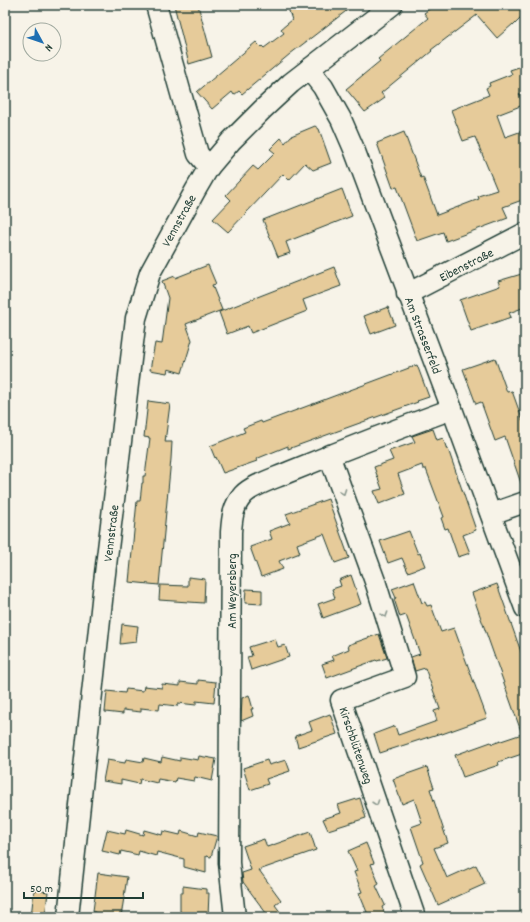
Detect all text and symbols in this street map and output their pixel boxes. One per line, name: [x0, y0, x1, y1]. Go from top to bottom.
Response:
north arrow: [22, 22, 62, 62]
text: N: [40, 40, 56, 55]
street label: Vennstraße: [158, 191, 202, 251]
street label: Eibenstraße: [437, 244, 498, 288]
street label: Am Strasserfeld: [398, 294, 445, 377]
one-way arrow: [338, 488, 346, 495]
street label: Vennstraße: [100, 504, 125, 563]
street label: Am Weyersberg: [224, 553, 243, 629]
one-way arrow: [381, 611, 389, 618]
street label: Kirschblütenweg: [333, 705, 377, 787]
one-way arrow: [372, 800, 380, 807]
scale bar: [24, 874, 143, 900]
text: 50 m: [30, 881, 53, 898]

